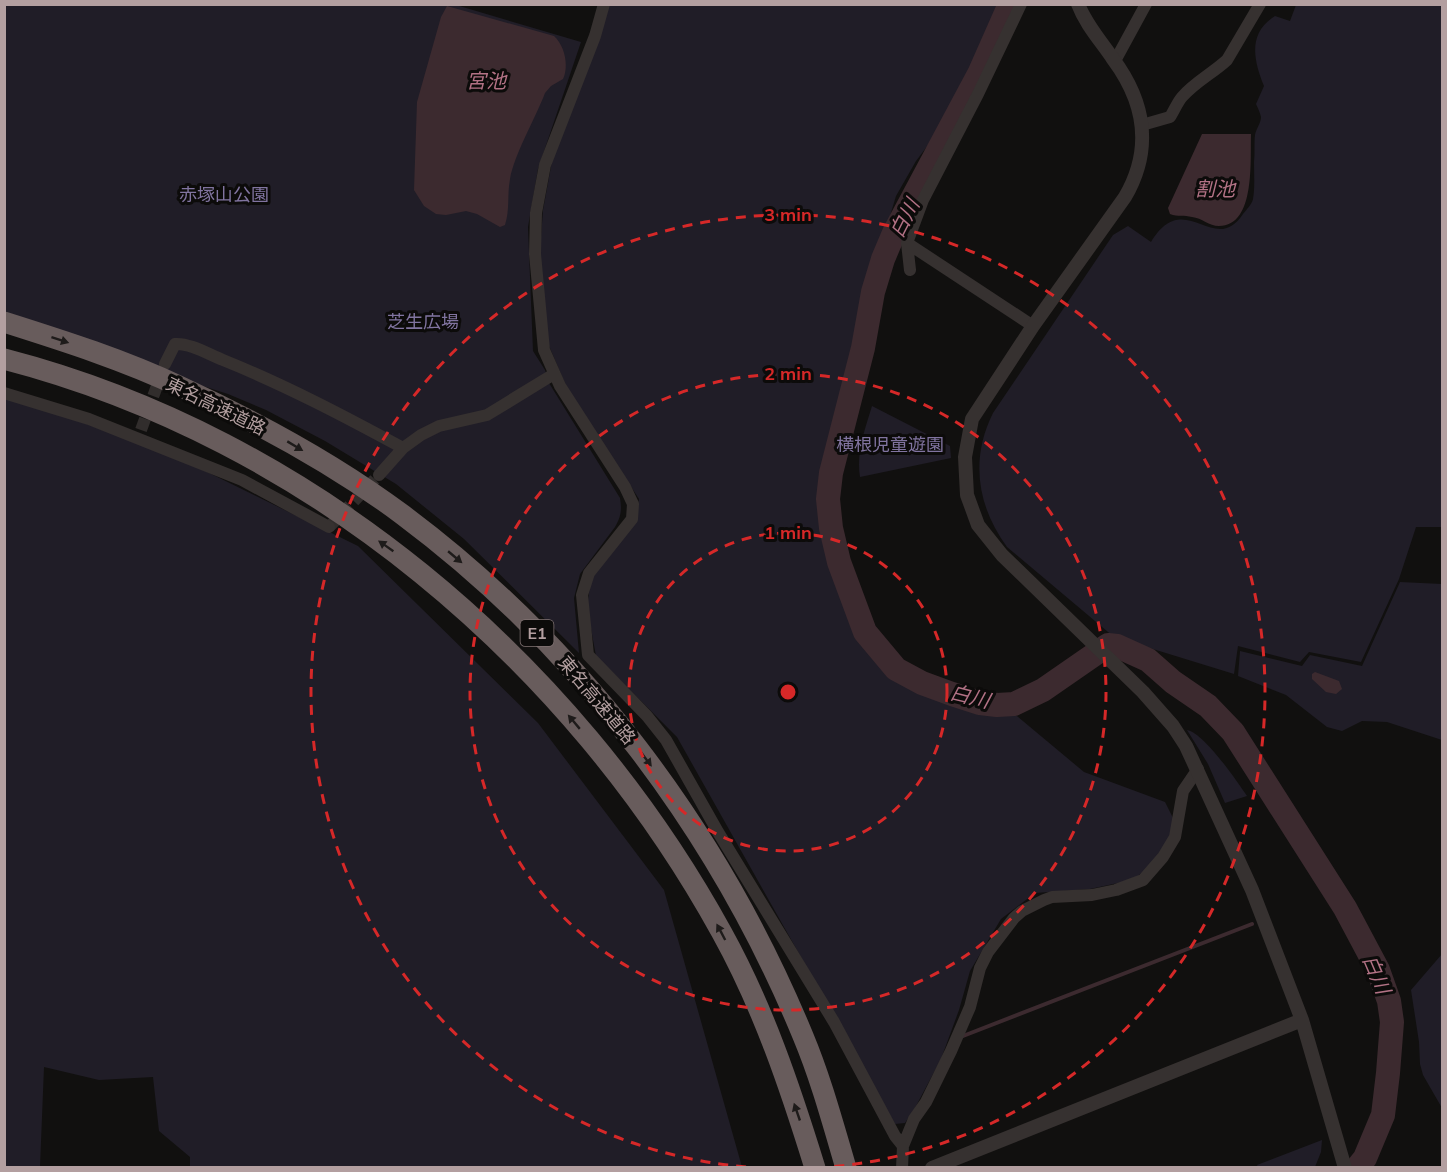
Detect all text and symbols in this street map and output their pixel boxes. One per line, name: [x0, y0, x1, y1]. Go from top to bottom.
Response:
water label: 宮池: [466, 68, 508, 93]
water label: 割池: [1195, 176, 1237, 201]
park label: 赤塚山公園: [179, 183, 269, 206]
water label: 白川: [884, 193, 925, 241]
text: 3 min: [764, 203, 812, 226]
park label: 芝生広場: [387, 310, 459, 333]
one-way arrow: [51, 336, 69, 345]
text: 2 min: [764, 362, 812, 385]
street label: 東名高速道路: [162, 372, 270, 440]
park label: 横根児童遊園: [836, 433, 944, 456]
one-way arrow: [287, 441, 303, 452]
text: 1 min: [764, 521, 812, 544]
one-way arrow: [378, 540, 394, 552]
one-way arrow: [447, 550, 462, 563]
road number: E1: [520, 620, 554, 646]
street label: 東名高速道路: [553, 651, 641, 749]
water label: 白川: [948, 679, 994, 713]
centre of rings: [778, 682, 798, 702]
one-way arrow: [567, 714, 580, 730]
one-way arrow: [640, 751, 652, 767]
one-way arrow: [716, 923, 726, 940]
water label: 白川: [1358, 951, 1397, 999]
one-way arrow: [792, 1103, 802, 1121]

